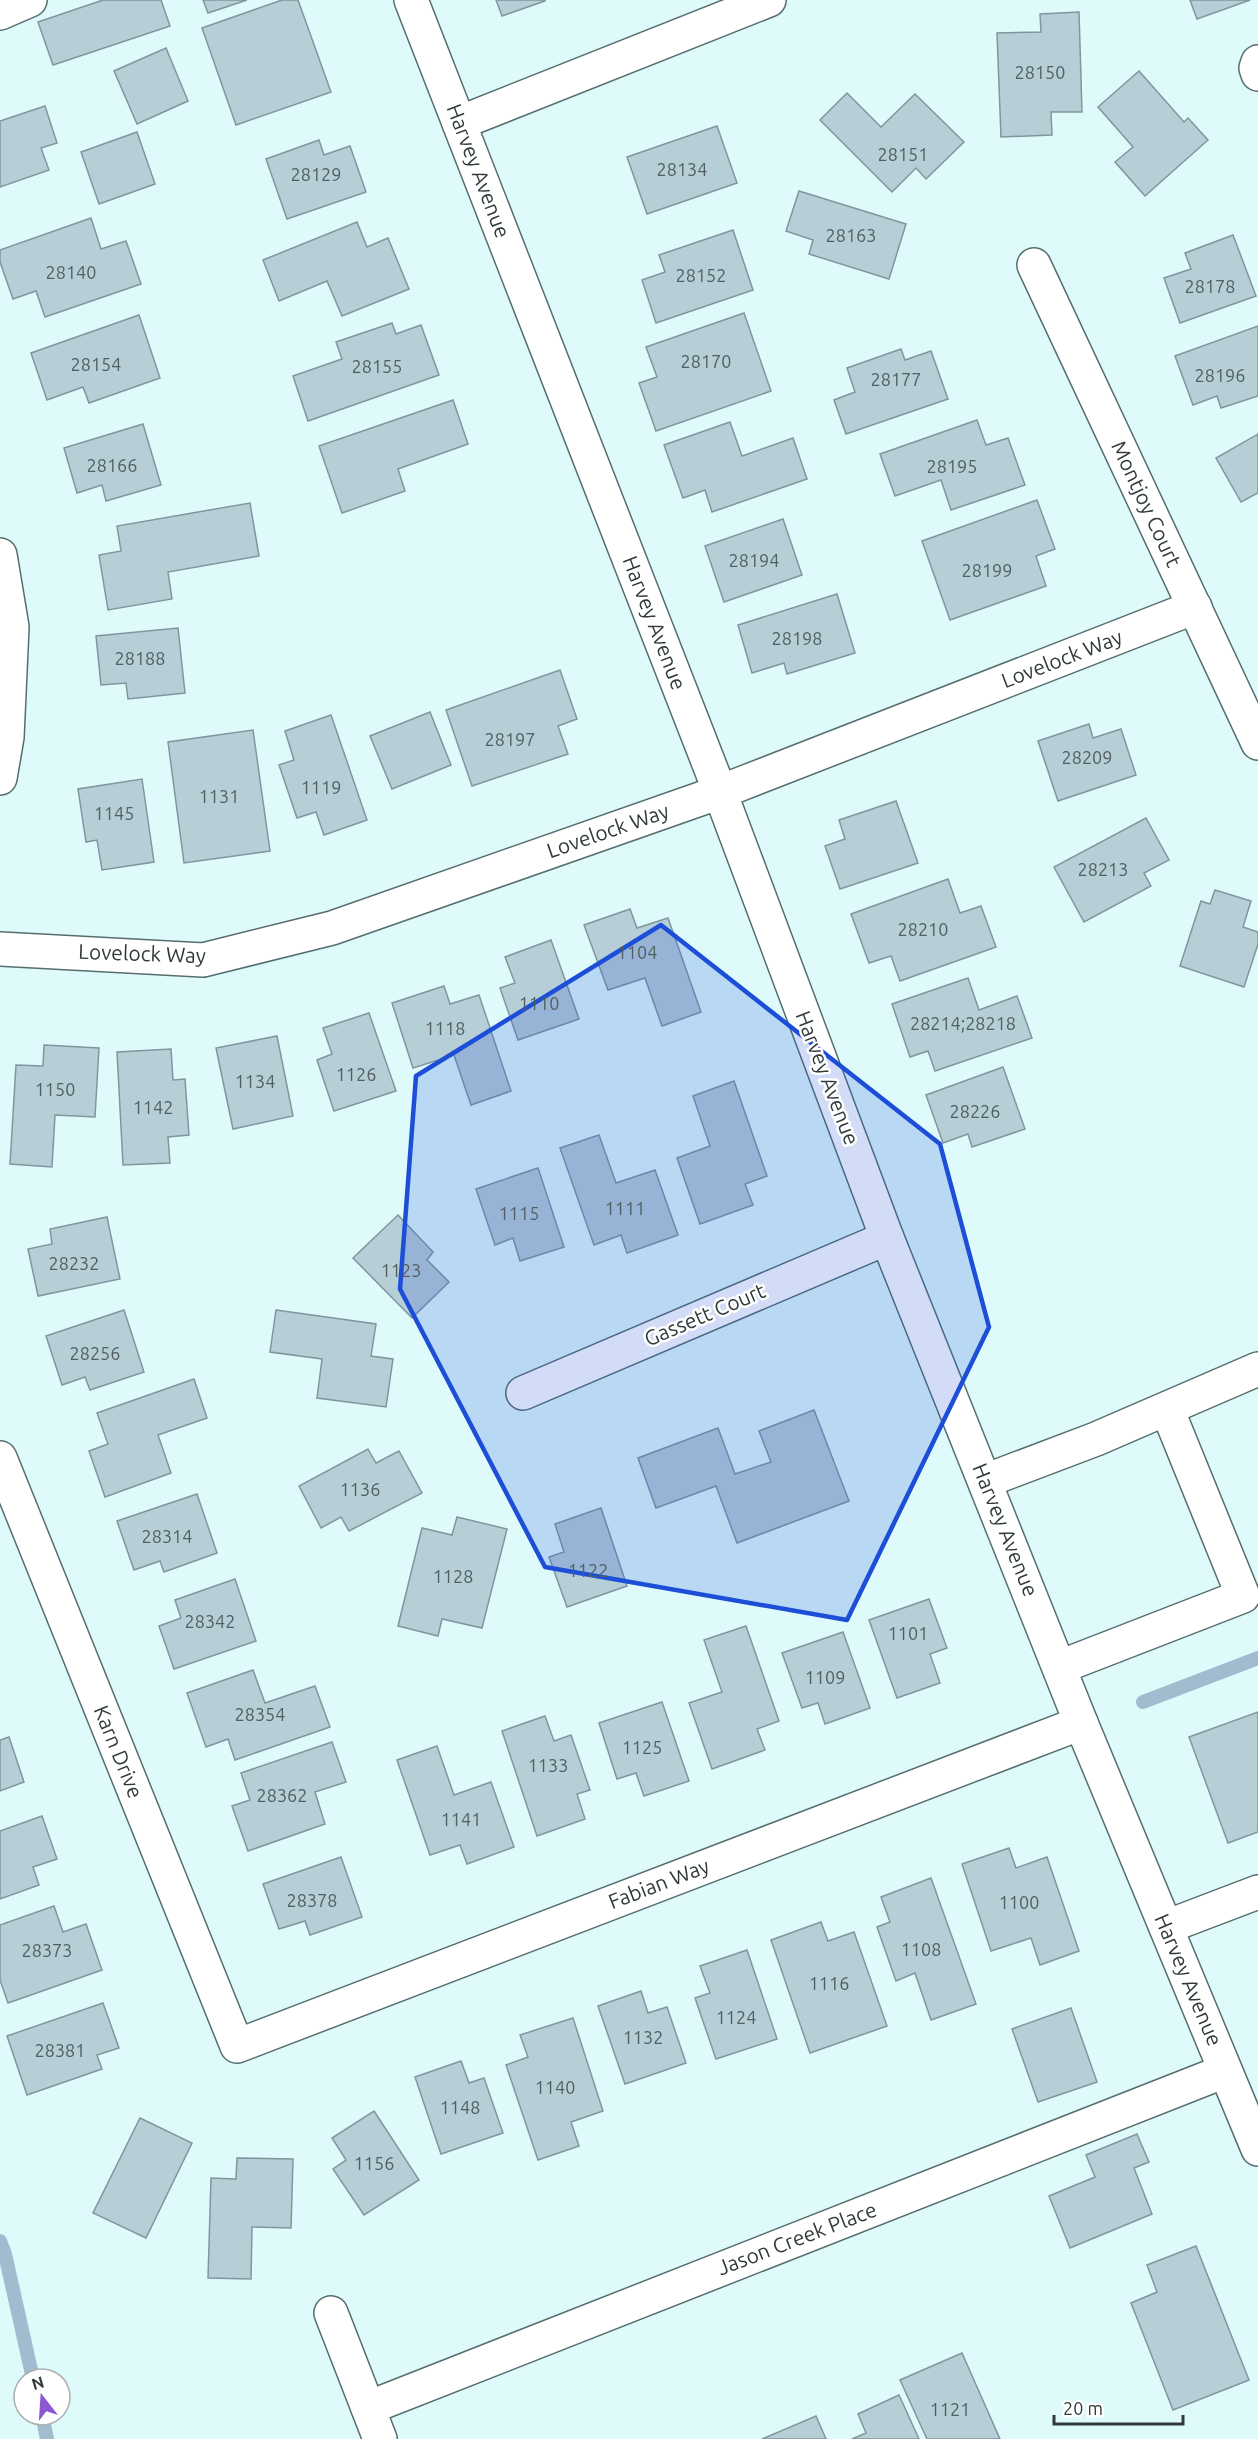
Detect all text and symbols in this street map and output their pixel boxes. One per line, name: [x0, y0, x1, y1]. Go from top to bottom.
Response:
house number: 28150: [1015, 62, 1065, 82]
street label: Harvey Avenue: [442, 100, 515, 241]
house number: 28151: [878, 144, 928, 164]
house number: 28134: [657, 159, 707, 179]
house number: 28129: [291, 164, 341, 184]
house number: 28163: [826, 225, 876, 245]
house number: 28140: [46, 262, 96, 282]
house number: 28152: [676, 265, 726, 285]
house number: 28178: [1185, 276, 1235, 296]
house number: 28170: [681, 351, 731, 371]
house number: 28154: [71, 354, 121, 374]
house number: 28155: [352, 356, 402, 376]
house number: 28196: [1195, 365, 1245, 385]
house number: 28177: [871, 369, 921, 389]
street label: Montjoy Court: [1107, 437, 1187, 570]
house number: 28166: [87, 455, 137, 475]
house number: 28195: [927, 456, 977, 476]
house number: 28194: [729, 550, 779, 570]
street label: Harvey Avenue: [618, 552, 691, 693]
house number: 28199: [962, 560, 1012, 580]
street label: Lovelock Way: [998, 624, 1126, 692]
house number: 28198: [772, 628, 822, 648]
house number: 28188: [115, 648, 165, 668]
house number: 28197: [485, 729, 535, 749]
house number: 28209: [1062, 747, 1112, 767]
house number: 1119: [301, 777, 341, 797]
house number: 1131: [199, 786, 239, 806]
street label: Lovelock Way: [543, 798, 672, 862]
house number: 1145: [94, 803, 134, 823]
house number: 28213: [1078, 859, 1128, 879]
house number: 28210: [898, 919, 948, 939]
street label: Lovelock Way: [78, 939, 206, 967]
house number: 1104: [617, 942, 657, 962]
house number: 1110: [519, 993, 559, 1013]
street label: Harvey Avenue: [791, 1007, 864, 1148]
house number: 28214;28218: [910, 1013, 1016, 1033]
house number: 1118: [425, 1018, 465, 1038]
house number: 1126: [336, 1064, 376, 1084]
house number: 1134: [235, 1071, 275, 1091]
house number: 1150: [35, 1079, 75, 1099]
house number: 1142: [133, 1097, 173, 1117]
house number: 28226: [950, 1101, 1000, 1121]
house number: 1111: [605, 1198, 645, 1218]
house number: 1115: [499, 1203, 539, 1223]
house number: 28232: [49, 1253, 99, 1273]
house number: 1123: [381, 1260, 421, 1280]
street label: Gassett Court: [640, 1278, 769, 1350]
house number: 28256: [70, 1343, 120, 1363]
street label: Harvey Avenue: [968, 1460, 1044, 1600]
house number: 1136: [340, 1479, 380, 1499]
house number: 28314: [142, 1526, 192, 1546]
house number: 1122: [568, 1560, 608, 1580]
house number: 1128: [433, 1566, 473, 1586]
house number: 28342: [185, 1611, 235, 1631]
house number: 1101: [888, 1623, 928, 1643]
house number: 1109: [805, 1667, 845, 1687]
street label: Karn Drive: [89, 1702, 148, 1802]
house number: 28354: [235, 1704, 285, 1724]
house number: 1125: [622, 1737, 662, 1757]
house number: 1133: [528, 1755, 568, 1775]
house number: 28362: [257, 1785, 307, 1805]
house number: 1141: [441, 1809, 481, 1829]
street label: Fabian Way: [605, 1853, 712, 1913]
house number: 28378: [287, 1890, 337, 1910]
house number: 1100: [999, 1892, 1039, 1912]
street label: Harvey Avenue: [1150, 1910, 1228, 2049]
house number: 1108: [901, 1939, 941, 1959]
house number: 28373: [22, 1940, 72, 1960]
house number: 1116: [809, 1973, 849, 1993]
house number: 1124: [716, 2007, 756, 2027]
house number: 1132: [623, 2027, 663, 2047]
house number: 28381: [35, 2040, 85, 2060]
house number: 1140: [535, 2077, 575, 2097]
house number: 1148: [440, 2097, 480, 2117]
house number: 1156: [354, 2153, 394, 2173]
street label: Jason Creek Place: [713, 2197, 880, 2280]
north arrow: [12, 2367, 72, 2427]
text: N: [29, 2372, 46, 2393]
scale bar: [1054, 2388, 1183, 2426]
text: 20 m: [1063, 2398, 1103, 2418]
house number: 1121: [930, 2399, 970, 2419]

